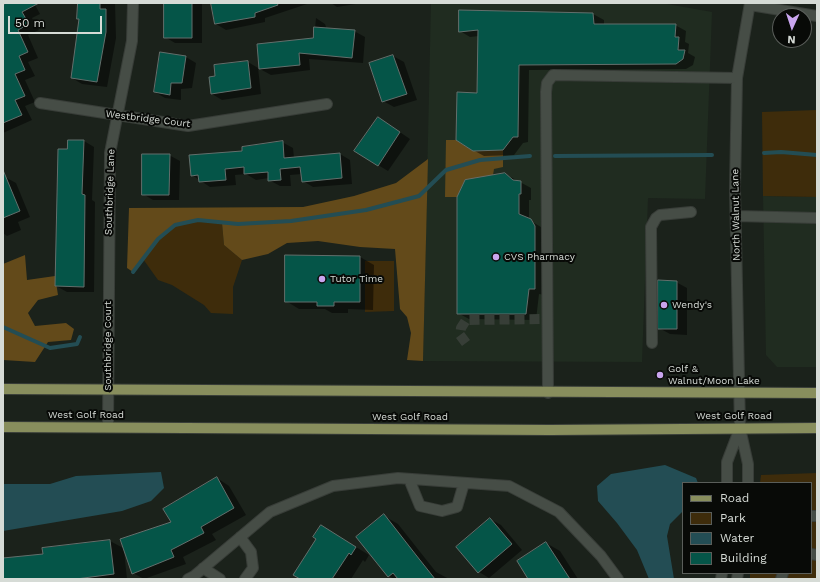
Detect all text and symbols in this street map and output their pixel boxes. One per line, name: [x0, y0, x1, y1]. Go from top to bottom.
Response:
scale bar: [10, 8, 104, 34]
north arrow: [772, 8, 812, 48]
text: 50 m: [15, 16, 45, 30]
text: N: [787, 33, 796, 46]
street label: Westbridge Court: [105, 108, 191, 130]
street label: Southbridge Lane: [102, 149, 118, 235]
street label: North Walnut Lane: [729, 169, 743, 261]
place label: CVS Pharmacy: [504, 251, 575, 263]
marker: CVS Pharmacy: [491, 252, 501, 262]
place label: Tutor Time: [330, 273, 383, 285]
marker: Tutor Time: [317, 274, 327, 284]
place label: Wendy's: [672, 299, 712, 311]
marker: Wendy's: [659, 300, 669, 310]
street label: Southbridge Court: [102, 301, 114, 391]
place label: Golf & Walnut/Moon Lake: [668, 363, 760, 386]
marker: Golf & Walnut/Moon Lake: [655, 370, 665, 380]
street label: West Golf Road: [48, 409, 124, 421]
street label: West Golf Road: [696, 410, 772, 422]
street label: West Golf Road: [372, 411, 448, 423]
legend: [682, 482, 812, 574]
text: Road: [720, 491, 749, 505]
text: Park: [720, 511, 746, 525]
text: Water: [720, 531, 754, 545]
text: Building: [720, 551, 767, 565]

